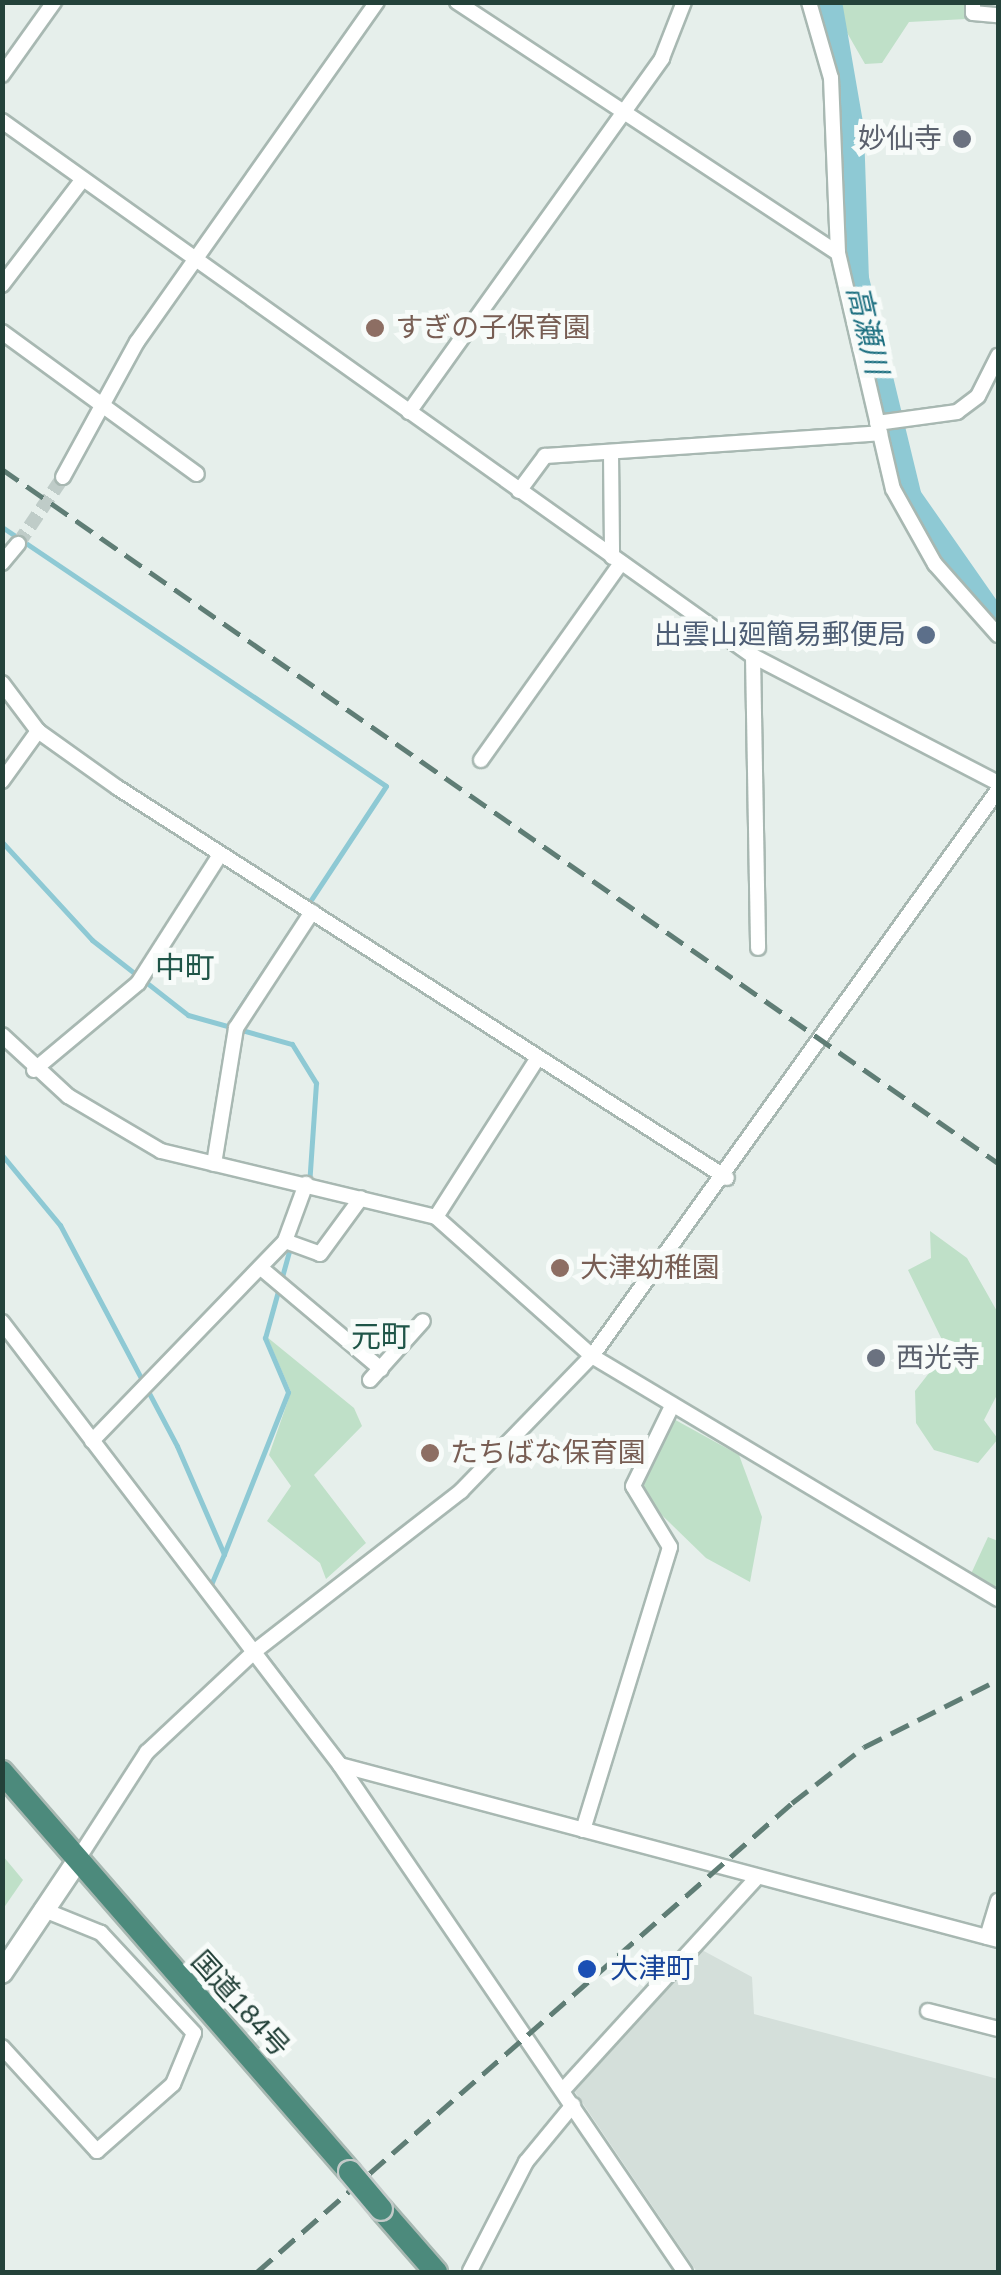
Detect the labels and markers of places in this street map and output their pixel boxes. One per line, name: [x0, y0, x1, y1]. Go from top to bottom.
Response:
place label: 妙仙寺: [858, 122, 942, 156]
marker: 妙仙寺: [951, 128, 973, 150]
place label: すぎの子保育園: [395, 311, 591, 345]
marker: すぎの子保育園: [364, 317, 386, 339]
place label: 出雲山廻簡易郵便局: [654, 618, 906, 652]
marker: 出雲山廻簡易郵便局: [915, 624, 937, 646]
place label: 大津幼稚園: [580, 1251, 720, 1285]
marker: 大津幼稚園: [549, 1257, 571, 1279]
place label: 西光寺: [896, 1341, 980, 1375]
marker: 西光寺: [865, 1347, 887, 1369]
place label: たちばな保育園: [450, 1436, 646, 1470]
marker: たちばな保育園: [419, 1442, 441, 1464]
place label: 大津町: [610, 1952, 694, 1986]
marker: 大津町: [574, 1956, 600, 1982]

